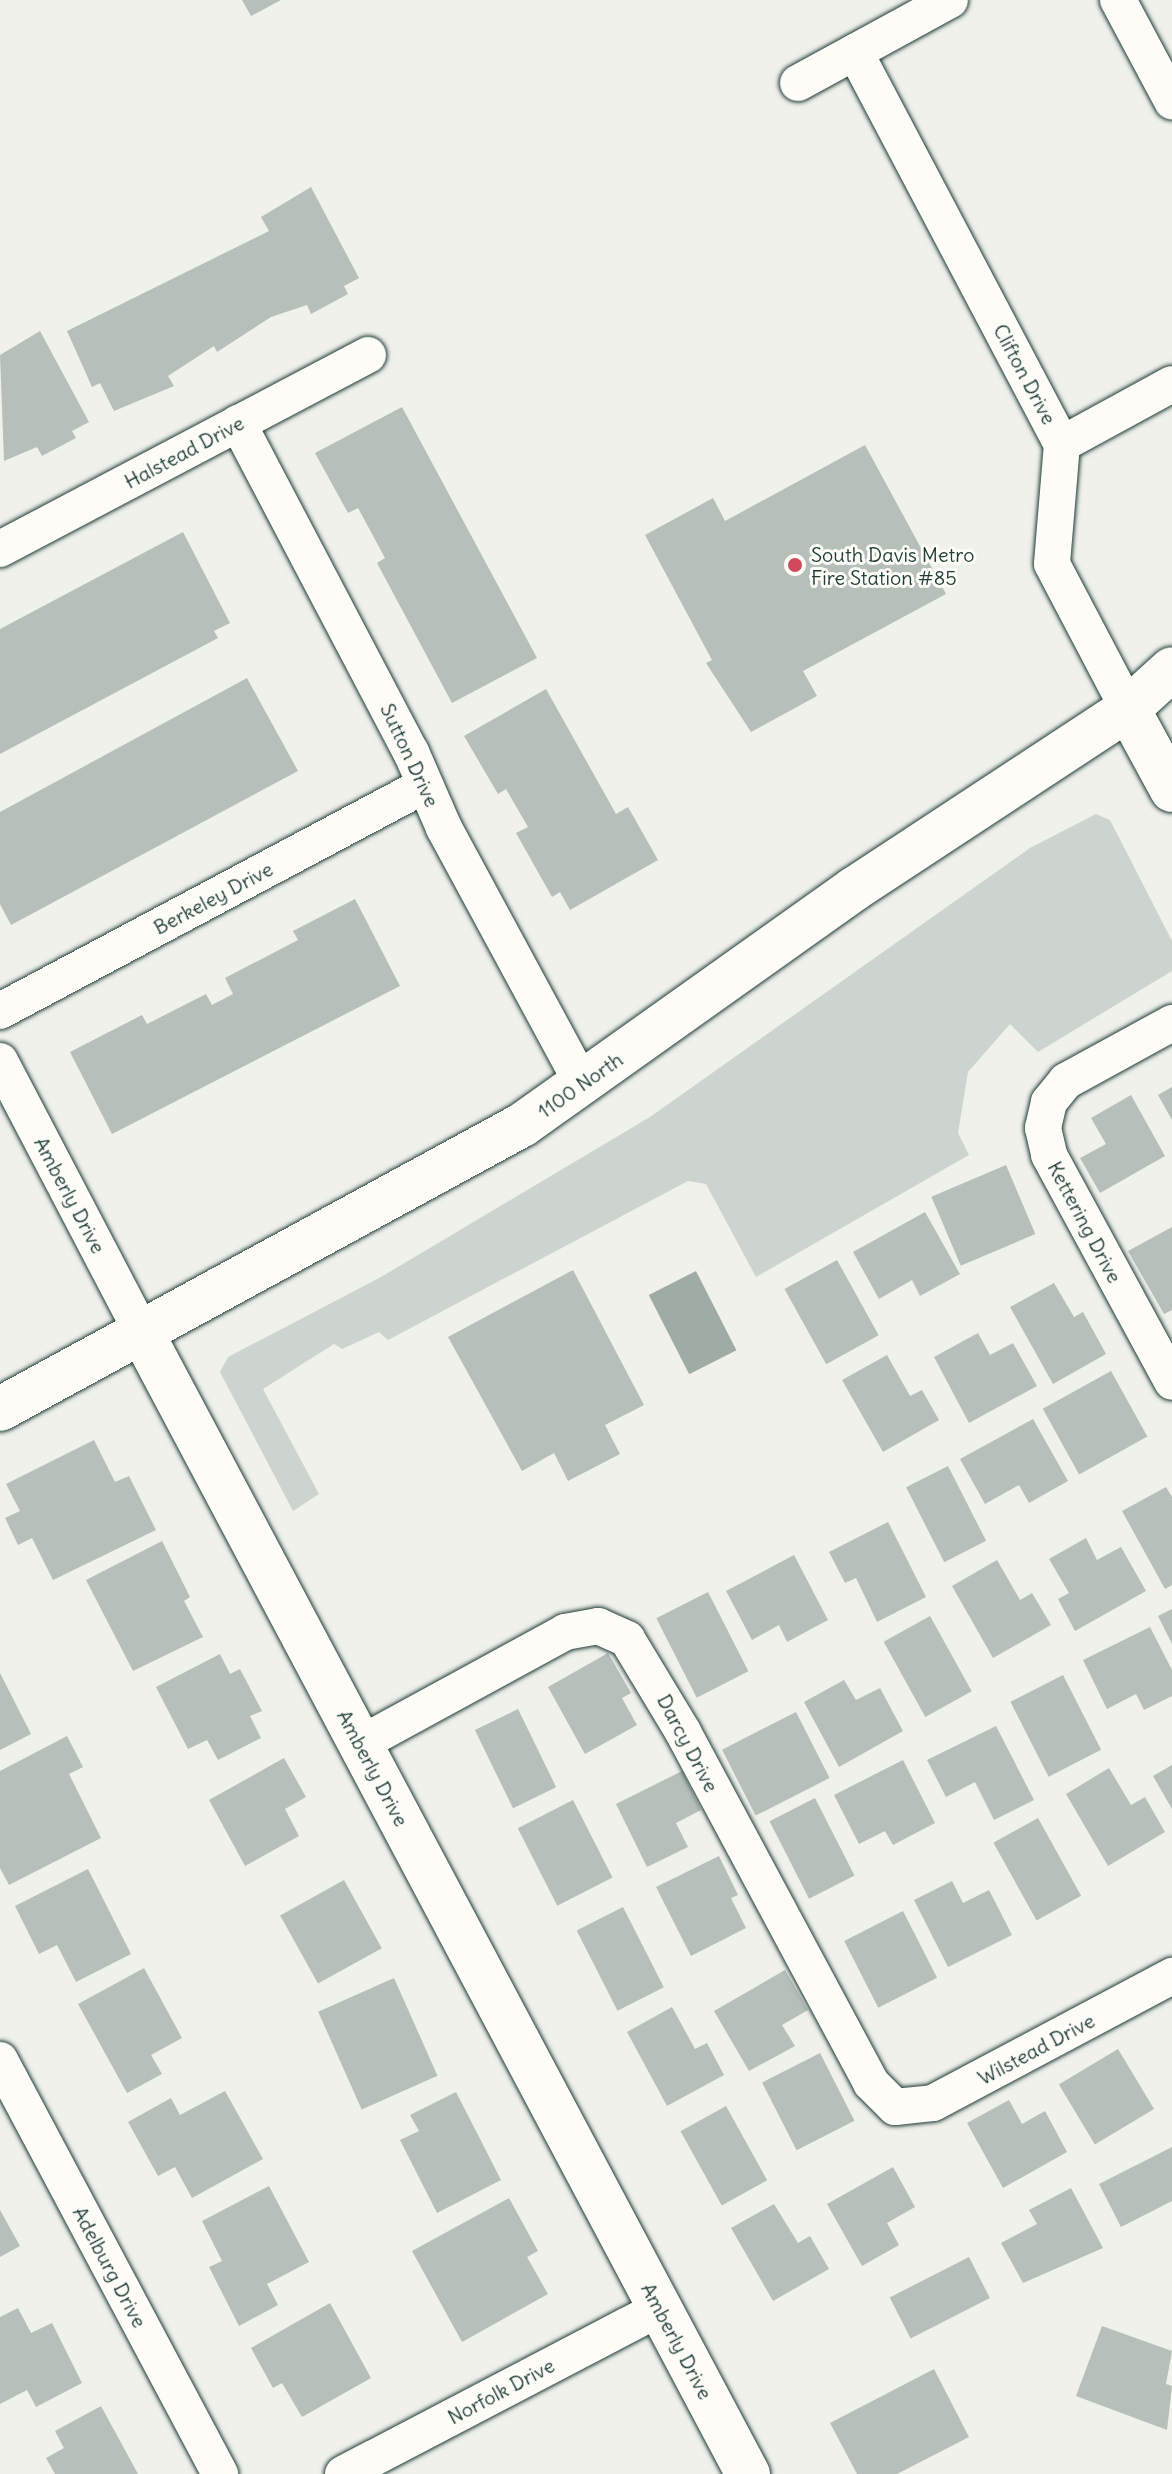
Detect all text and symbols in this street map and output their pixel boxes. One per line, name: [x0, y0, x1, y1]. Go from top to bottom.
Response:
street label: Clifton Drive: [989, 320, 1061, 428]
street label: Halstead Drive: [120, 410, 248, 494]
place label: South Davis Metro Fire Station #85: [811, 542, 975, 589]
marker: South Davis Metro Fire Station #85: [786, 556, 804, 574]
street label: Sutton Drive: [376, 700, 444, 810]
street label: Berkeley Drive: [149, 857, 277, 939]
street label: 1100 North: [533, 1047, 627, 1123]
street label: Amberly Drive: [29, 1133, 111, 1257]
street label: Kettering Drive: [1043, 1157, 1127, 1287]
street label: Darcy Drive: [652, 1690, 724, 1796]
street label: Amberly Drive: [332, 1706, 414, 1830]
street label: Wilstead Drive: [974, 2008, 1098, 2090]
street label: Adelburg Drive: [68, 2202, 152, 2332]
street label: Amberly Drive: [636, 2279, 718, 2403]
street label: Norfolk Drive: [444, 2353, 558, 2429]

